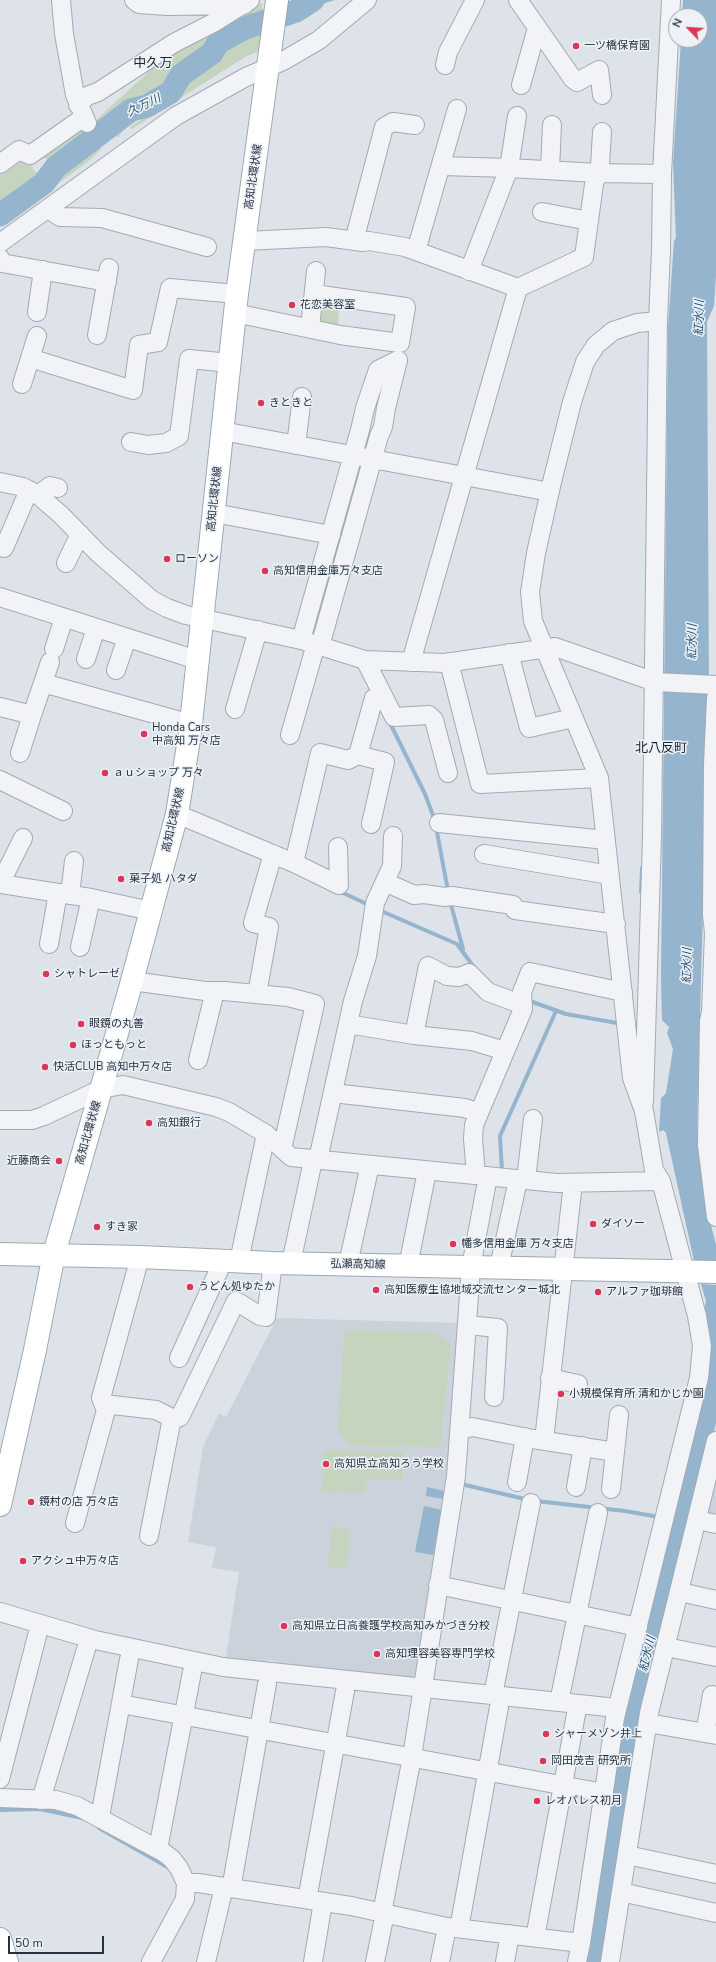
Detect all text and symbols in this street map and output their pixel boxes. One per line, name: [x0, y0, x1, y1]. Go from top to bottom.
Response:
north arrow: [668, 8, 708, 48]
text: N: [669, 16, 686, 30]
place label: 一ツ橋保育園: [584, 39, 650, 53]
marker: 一ツ橋保育園: [571, 41, 581, 51]
district label: 中久万: [134, 56, 172, 72]
water label: 久万川: [125, 92, 163, 120]
street label: 高知北環状線: [243, 143, 265, 211]
place label: 花恋美容室: [300, 298, 355, 312]
marker: 花恋美容室: [287, 300, 297, 310]
water label: 紅水川: [692, 300, 708, 336]
place label: きときと: [269, 396, 313, 410]
marker: きときと: [256, 398, 266, 408]
street label: 高知北環状線: [205, 465, 225, 533]
place label: ローソン: [175, 552, 219, 566]
marker: ローソン: [162, 554, 172, 564]
place label: 高知信用金庫万々支店: [273, 564, 383, 578]
marker: 高知信用金庫万々支店: [260, 566, 270, 576]
water label: 紅水川: [685, 624, 701, 660]
place label: Honda Cars 中高知 万々店: [152, 721, 221, 747]
marker: Honda Cars 中高知 万々店: [139, 729, 149, 739]
district label: 北八反町: [635, 741, 687, 757]
place label: ａｕショップ 万々: [113, 766, 204, 780]
marker: ａｕショップ 万々: [100, 768, 110, 778]
street label: 高知北環状線: [160, 786, 188, 854]
place label: 菓子処 ハタダ: [129, 872, 198, 886]
marker: 菓子処 ハタダ: [116, 874, 126, 884]
water label: 紅水川: [680, 948, 696, 984]
place label: シャトレーゼ: [54, 967, 120, 981]
marker: シャトレーゼ: [41, 969, 51, 979]
place label: 眼鏡の丸善: [89, 1017, 144, 1031]
marker: 眼鏡の丸善: [76, 1019, 86, 1029]
place label: ほっともっと: [81, 1038, 147, 1052]
marker: ほっともっと: [68, 1040, 78, 1050]
place label: 快活CLUB 高知中万々店: [53, 1060, 172, 1074]
marker: 快活CLUB 高知中万々店: [40, 1062, 50, 1072]
street label: 高知北環状線: [74, 1099, 104, 1167]
place label: 高知銀行: [157, 1116, 201, 1130]
marker: 高知銀行: [144, 1118, 154, 1128]
place label: 近藤商会: [7, 1154, 51, 1168]
marker: 近藤商会: [54, 1156, 64, 1166]
place label: ダイソー: [601, 1217, 645, 1231]
marker: ダイソー: [588, 1219, 598, 1229]
place label: すき家: [105, 1220, 138, 1234]
marker: すき家: [92, 1222, 102, 1232]
place label: 幡多信用金庫 万々支店: [461, 1237, 574, 1251]
marker: 幡多信用金庫 万々支店: [448, 1239, 458, 1249]
street label: 弘瀬高知線: [330, 1258, 386, 1272]
place label: うどん処ゆたか: [198, 1280, 275, 1294]
marker: うどん処ゆたか: [185, 1282, 195, 1292]
place label: 高知医療生協地域交流センター城北: [384, 1283, 560, 1297]
marker: 高知医療生協地域交流センター城北: [371, 1285, 381, 1295]
place label: アルファ珈琲館: [606, 1285, 683, 1299]
marker: アルファ珈琲館: [593, 1287, 603, 1297]
place label: 小規模保育所 清和かじか園: [569, 1387, 704, 1401]
marker: 小規模保育所 清和かじか園: [556, 1389, 566, 1399]
place label: 高知県立高知ろう学校: [334, 1457, 444, 1471]
marker: 高知県立高知ろう学校: [321, 1459, 331, 1469]
place label: 鏡村の店 万々店: [39, 1495, 119, 1509]
marker: 鏡村の店 万々店: [26, 1497, 36, 1507]
place label: アクシュ中万々店: [31, 1554, 119, 1568]
marker: アクシュ中万々店: [18, 1556, 28, 1566]
place label: 高知県立日高養護学校高知みかづき分校: [292, 1619, 490, 1633]
marker: 高知県立日高養護学校高知みかづき分校: [279, 1621, 289, 1631]
water label: 紅水川: [637, 1635, 659, 1673]
place label: 高知理容美容専門学校: [385, 1647, 495, 1661]
marker: 高知理容美容専門学校: [372, 1649, 382, 1659]
place label: シャーメゾン井上: [554, 1727, 642, 1741]
marker: シャーメゾン井上: [541, 1729, 551, 1739]
place label: 岡田茂吉 研究所: [551, 1754, 631, 1768]
marker: 岡田茂吉 研究所: [538, 1756, 548, 1766]
place label: レオパレス初月: [545, 1794, 622, 1808]
marker: レオパレス初月: [532, 1796, 542, 1806]
scale bar: [10, 1928, 106, 1954]
text: 50 m: [15, 1935, 43, 1951]

